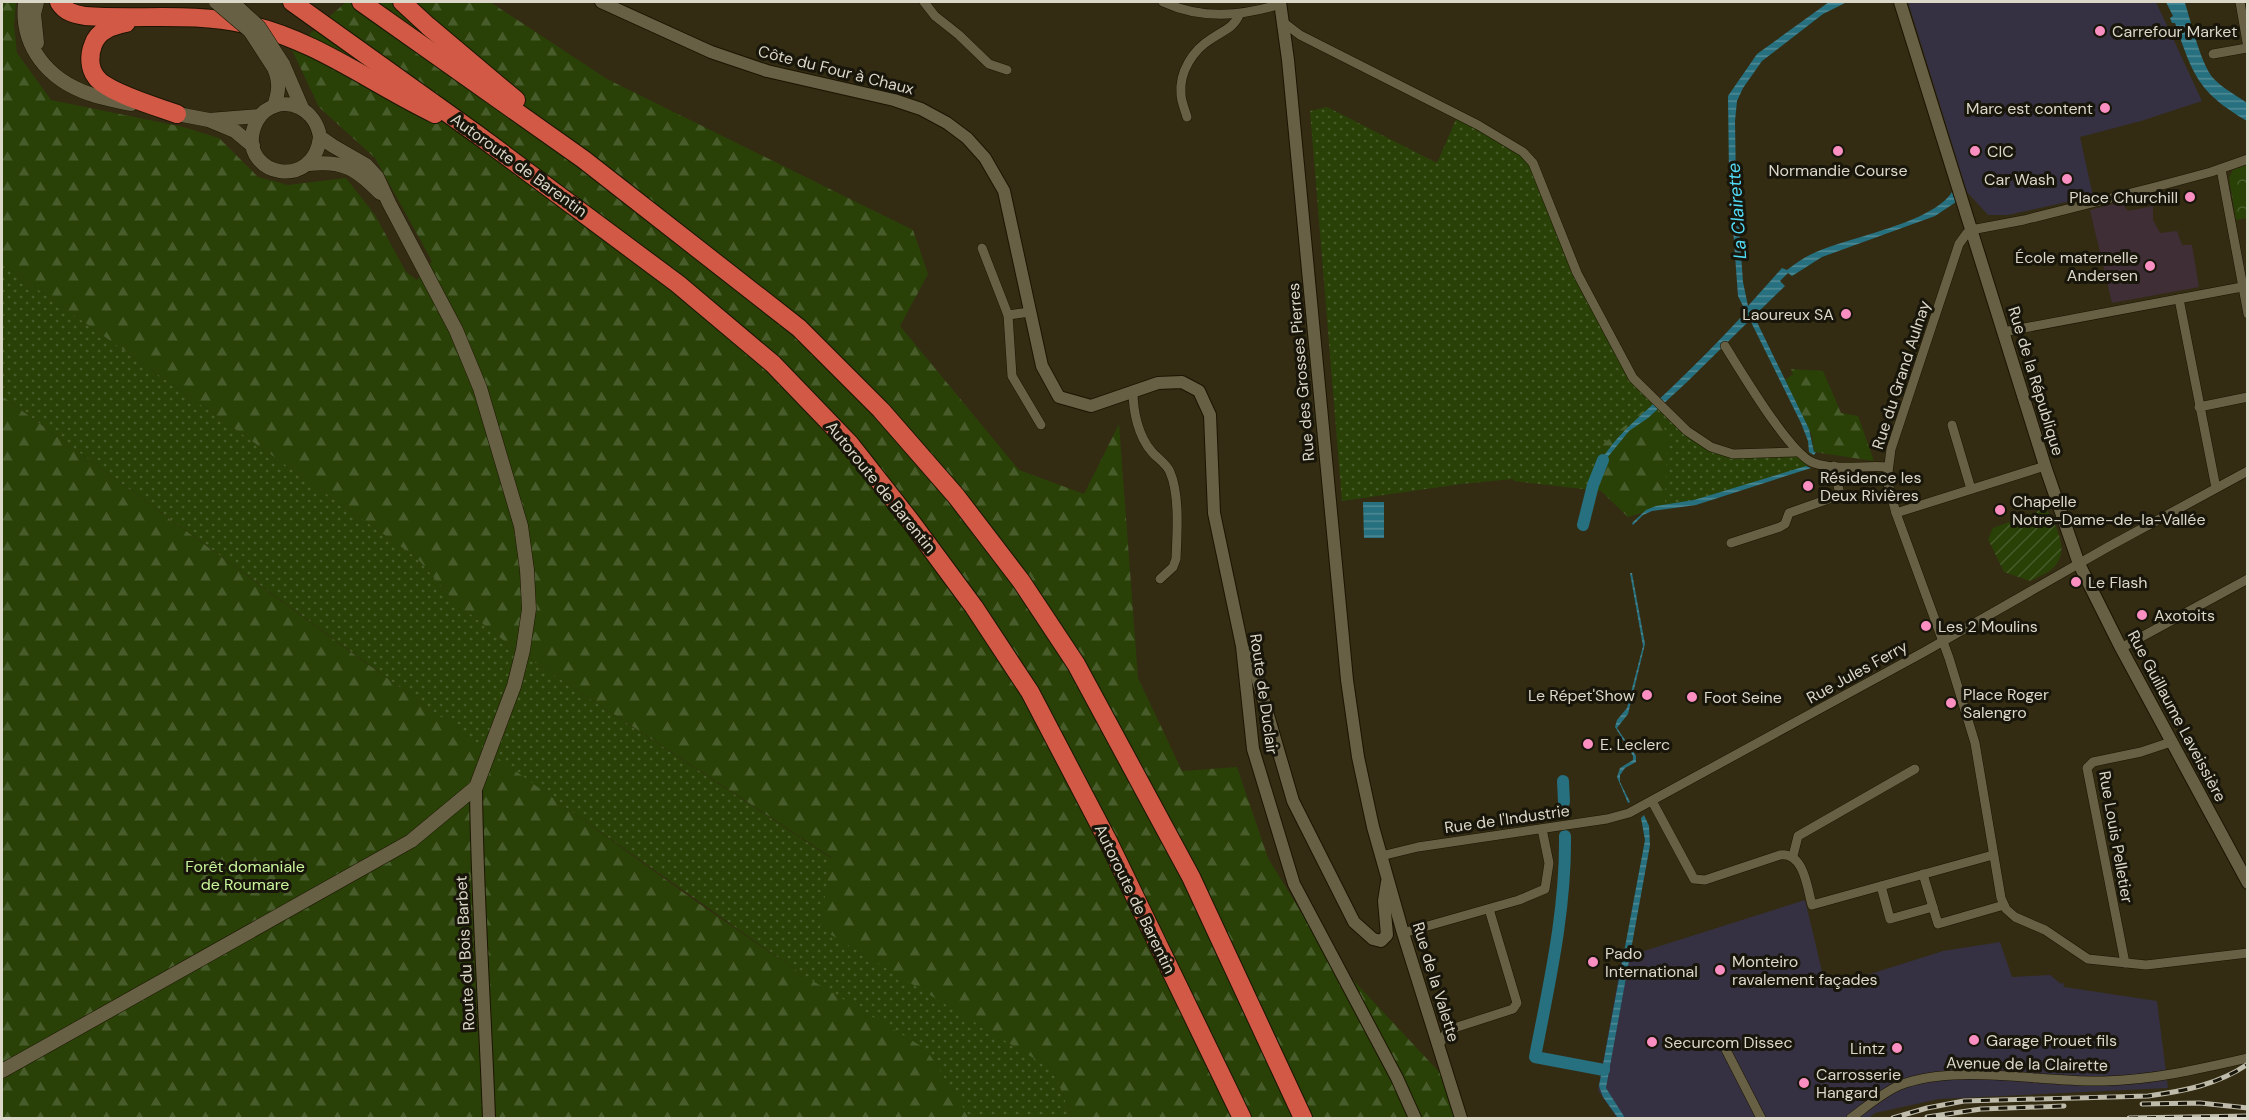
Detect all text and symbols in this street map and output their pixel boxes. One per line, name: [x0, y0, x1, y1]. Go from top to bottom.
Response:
place label: Carrefour Market: [2112, 21, 2237, 42]
marker: Carrefour Market: [2093, 24, 2107, 38]
street label: Côte du Four à Chaux: [756, 40, 916, 100]
place label: Marc est content: [1966, 98, 2093, 119]
marker: Marc est content: [2098, 101, 2112, 115]
street label: Autoroute de Barentin: [447, 108, 591, 222]
place label: CIC: [1987, 141, 2014, 162]
marker: Normandie Course: [1831, 144, 1845, 158]
marker: CIC: [1968, 144, 1982, 158]
place label: Normandie Course: [1769, 160, 1908, 181]
water label: La Clairette: [1722, 162, 1752, 260]
place label: Car Wash: [1984, 169, 2055, 190]
marker: Car Wash: [2060, 172, 2074, 186]
place label: Place Churchill: [2069, 187, 2178, 208]
marker: Place Churchill: [2183, 190, 2197, 204]
place label: École maternelle Andersen: [2015, 247, 2138, 286]
marker: École maternelle Andersen: [2143, 259, 2157, 273]
street label: Rue des Grosses Pierres: [1283, 282, 1319, 462]
street label: Rue du Grand Aulnay: [1867, 298, 1935, 452]
place label: Laoureux SA: [1742, 304, 1834, 325]
street label: Rue de la République: [2003, 304, 2069, 458]
marker: Laoureux SA: [1839, 307, 1853, 321]
street label: Autoroute de Barentin: [821, 417, 941, 557]
place label: Résidence les Deux Rivières: [1820, 467, 1921, 506]
marker: Résidence les Deux Rivières: [1801, 479, 1815, 493]
place label: Chapelle Notre-Dame-de-la-Vallée: [2012, 491, 2205, 530]
marker: Chapelle Notre-Dame-de-la-Vallée: [1993, 503, 2007, 517]
place label: Le Flash: [2088, 572, 2148, 593]
marker: Le Flash: [2069, 575, 2083, 589]
place label: Axotoits: [2154, 605, 2215, 626]
marker: Axotoits: [2135, 608, 2149, 622]
place label: Les 2 Moulins: [1938, 616, 2038, 637]
marker: Les 2 Moulins: [1919, 619, 1933, 633]
street label: Rue Guillaume Laveissière: [2123, 627, 2231, 805]
street label: Route de Duclair: [1245, 632, 1283, 756]
street label: Rue Jules Ferry: [1803, 636, 1911, 708]
place label: Place Roger Salengro: [1963, 684, 2049, 723]
place label: Le Répet'Show: [1528, 685, 1635, 706]
place label: Foot Seine: [1704, 687, 1782, 708]
marker: Le Répet'Show: [1640, 688, 1654, 702]
marker: Foot Seine: [1685, 690, 1699, 704]
marker: Place Roger Salengro: [1944, 696, 1958, 710]
place label: E. Leclerc: [1600, 734, 1670, 755]
marker: E. Leclerc: [1581, 737, 1595, 751]
street label: Rue Louis Pelletier: [2094, 769, 2138, 905]
street label: Rue de l'Industrie: [1443, 800, 1571, 838]
street label: Autoroute de Barentin: [1090, 821, 1180, 977]
park label: Forêt domaniale de Roumare: [185, 856, 305, 895]
street label: Route du Bois Barbet: [450, 875, 480, 1031]
street label: Rue de la Valette: [1408, 920, 1464, 1044]
place label: Pado International: [1605, 943, 1698, 982]
place label: Monteiro ravalement façades: [1732, 951, 1878, 990]
marker: Pado International: [1586, 955, 1600, 969]
marker: Monteiro ravalement façades: [1713, 963, 1727, 977]
place label: Garage Prouet fils: [1986, 1030, 2117, 1051]
place label: Securcom Dissec: [1664, 1032, 1793, 1053]
marker: Garage Prouet fils: [1967, 1033, 1981, 1047]
marker: Securcom Dissec: [1645, 1035, 1659, 1049]
place label: Lintz: [1850, 1038, 1885, 1059]
marker: Lintz: [1890, 1041, 1904, 1055]
street label: Avenue de la Clairette: [1946, 1052, 2108, 1076]
place label: Carrosserie Hangard: [1816, 1064, 1901, 1103]
marker: Carrosserie Hangard: [1797, 1076, 1811, 1090]

